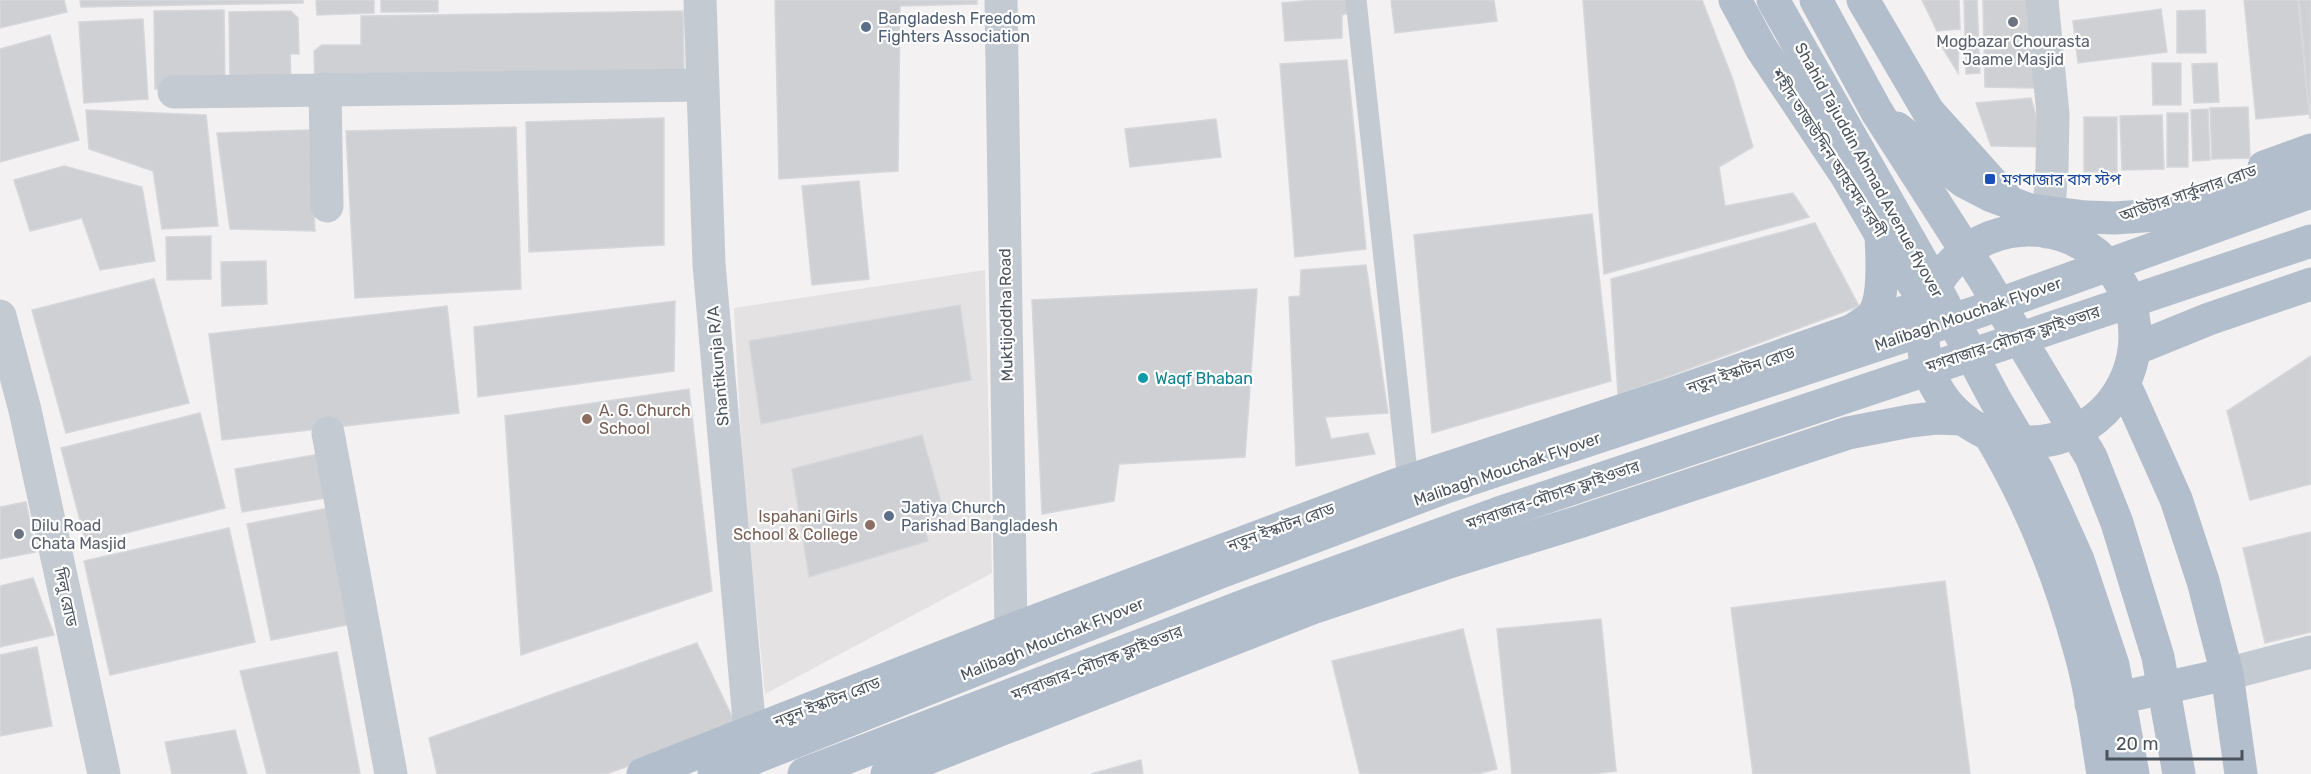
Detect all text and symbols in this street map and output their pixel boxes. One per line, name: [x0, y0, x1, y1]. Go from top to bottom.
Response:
place label: Bangladesh Freedom Fighters Association: [878, 9, 1036, 46]
marker: Mogbazar Chourasta Jaame Masjid: [2006, 15, 2020, 29]
marker: Bangladesh Freedom Fighters Association: [859, 20, 873, 34]
place label: Mogbazar Chourasta Jaame Masjid: [1936, 32, 2090, 69]
street label: Shahid Tajuddin Ahmad Avenue flyover: [1791, 39, 1947, 301]
street label: শহীদ তাজউদ্দিন আহমেদ সরণী: [1767, 64, 1891, 241]
street label: আউটার সার্কুলার রোড: [2116, 160, 2260, 226]
place label: মগবাজার বাস স্টপ: [2001, 170, 2122, 189]
marker: মগবাজার বাস স্টপ: [1983, 172, 1997, 186]
street label: Muktijoddha Road: [995, 248, 1017, 382]
street label: Malibagh Mouchak Flyover: [1872, 273, 2064, 355]
street label: মগবাজার-মৌচাক ফ্লাইওভার: [1923, 302, 2103, 376]
street label: Shantikunja R/A: [703, 305, 733, 427]
street label: নতুন ইস্কাটন রোড: [1684, 343, 1798, 398]
place label: Waqf Bhaban: [1155, 369, 1253, 388]
marker: Waqf Bhaban: [1136, 371, 1150, 385]
place label: A. G. Church School: [599, 401, 691, 438]
marker: A. G. Church School: [580, 412, 594, 426]
street label: Malibagh Mouchak Flyover: [1411, 428, 1603, 510]
street label: মগবাজার-মৌচাক ফ্লাইওভার: [1463, 456, 1643, 534]
place label: Jatiya Church Parishad Bangladesh: [901, 498, 1058, 535]
street label: নতুন ইস্কাটন রোড: [1224, 499, 1338, 556]
place label: Ispahani Girls School & College: [733, 507, 858, 544]
marker: Jatiya Church Parishad Bangladesh: [882, 509, 896, 523]
place label: Dilu Road Chata Masjid: [31, 516, 126, 553]
marker: Ispahani Girls School & College: [863, 518, 877, 532]
marker: Dilu Road Chata Masjid: [12, 527, 26, 541]
street label: দিলু রোড: [50, 565, 82, 629]
street label: Malibagh Mouchak Flyover: [958, 593, 1146, 685]
street label: মগবাজার-মৌচাক ফ্লাইওভার: [1008, 621, 1186, 705]
street label: নতুন ইস্কাটন রোড: [770, 673, 884, 731]
scale bar: [2107, 723, 2242, 761]
text: 20 m: [2116, 733, 2158, 755]

